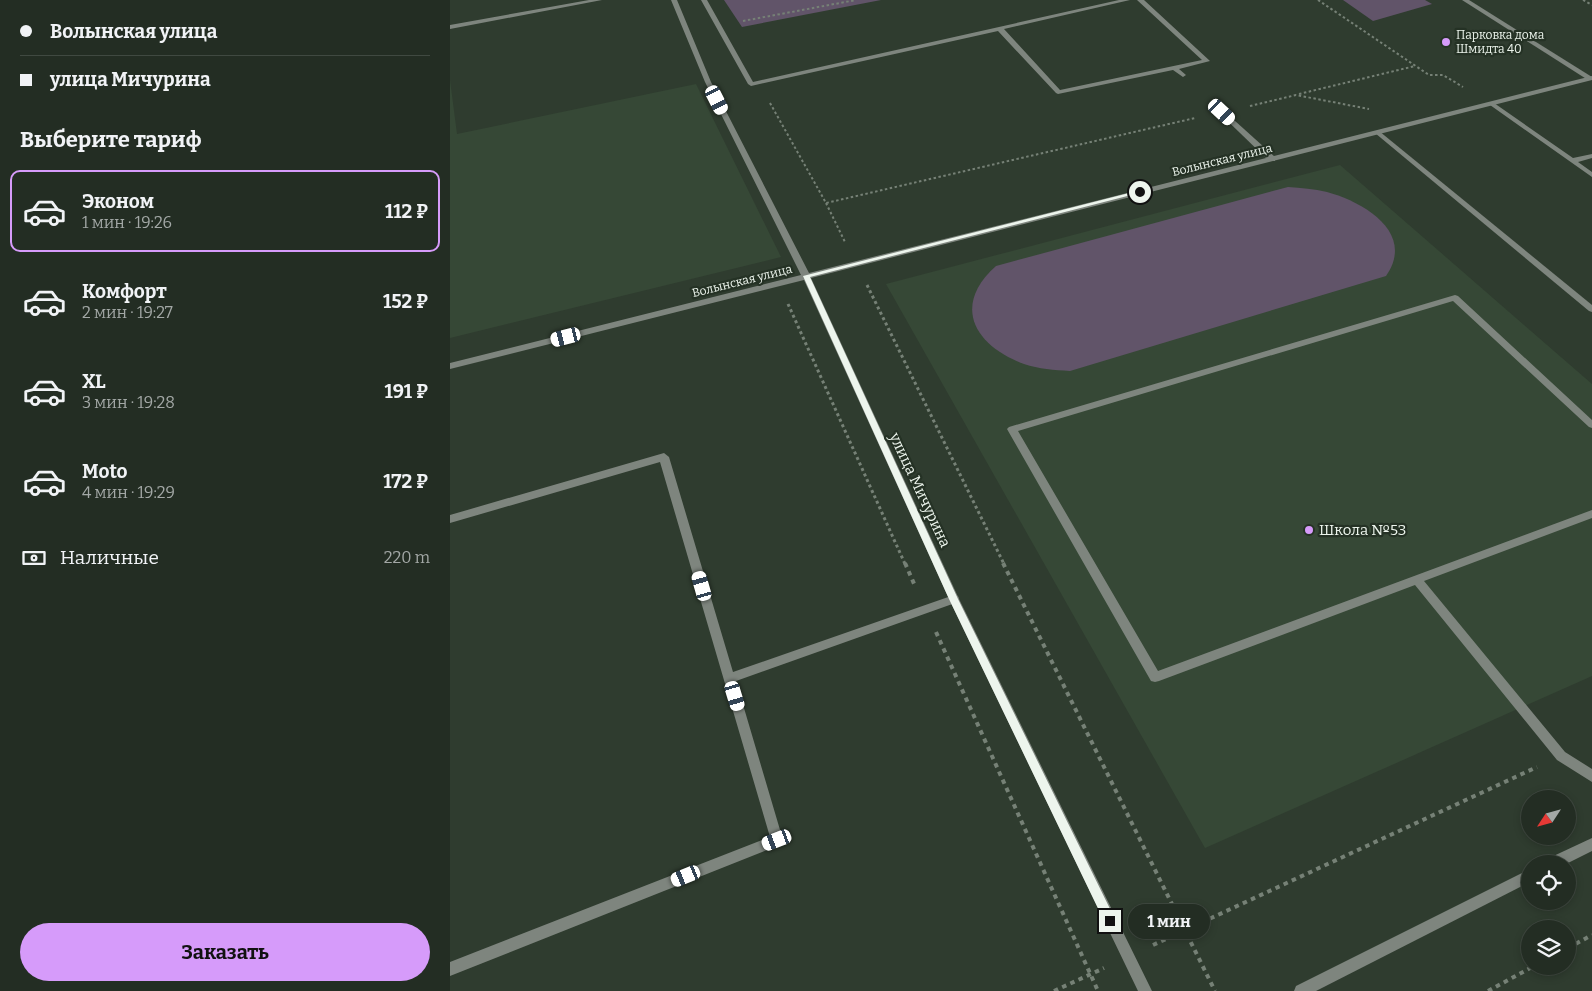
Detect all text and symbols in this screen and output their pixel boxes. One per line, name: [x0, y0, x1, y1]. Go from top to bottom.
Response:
text: Волынская улица: [50, 20, 217, 43]
place label: Парковка дома Шмидта 40: [1456, 28, 1545, 56]
marker: Парковка дома Шмидта 40: [1440, 36, 1452, 48]
text: улица Мичурина: [50, 68, 211, 91]
car: [703, 83, 730, 117]
car: [1205, 96, 1238, 128]
text: Выберите тариф: [20, 126, 201, 153]
street label: Волынская улица: [1171, 141, 1274, 179]
route start: [1129, 181, 1151, 203]
icon: car: [22, 189, 67, 234]
text: Эконом: [82, 190, 154, 213]
text: 112 ₽: [385, 200, 428, 223]
text: 1 мин · 19:26: [82, 213, 172, 232]
street label: Волынская улица: [691, 262, 794, 300]
icon: car: [22, 279, 67, 324]
text: Комфорт: [82, 280, 167, 303]
text: 152 ₽: [383, 290, 428, 313]
text: 2 мин · 19:27: [82, 303, 173, 322]
car: [549, 326, 582, 348]
icon: car: [22, 369, 67, 414]
text: XL: [82, 370, 106, 393]
text: 191 ₽: [384, 380, 428, 403]
text: 3 мин · 19:28: [82, 393, 175, 412]
street label: улица Мичурина: [885, 429, 954, 550]
icon: car: [22, 459, 67, 504]
text: Moto: [82, 460, 128, 483]
text: 172 ₽: [383, 470, 428, 493]
text: 4 мин · 19:29: [82, 483, 175, 502]
place label: Школа №53: [1319, 521, 1406, 539]
marker: Школа №53: [1303, 524, 1315, 536]
icon: cash: [20, 544, 48, 572]
text: Наличные: [60, 546, 159, 569]
text: 220 m: [384, 548, 430, 567]
car: [690, 570, 713, 602]
car: [723, 679, 746, 713]
north arrow: [1521, 790, 1576, 845]
map controls: [1521, 790, 1576, 975]
car: [760, 828, 793, 852]
button: locate: [1521, 855, 1576, 910]
car: [669, 863, 702, 889]
callout: 1 мин: [1128, 904, 1210, 938]
route end: [1099, 910, 1121, 932]
text: 1 мин: [1147, 912, 1191, 931]
button: layers: [1521, 920, 1576, 975]
button: Заказать: [20, 923, 430, 981]

